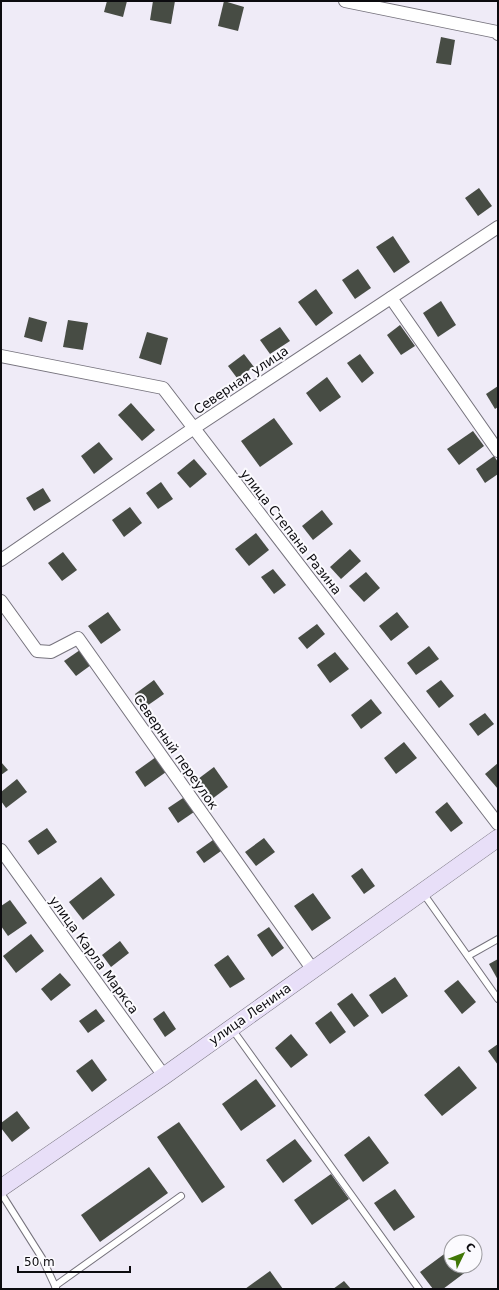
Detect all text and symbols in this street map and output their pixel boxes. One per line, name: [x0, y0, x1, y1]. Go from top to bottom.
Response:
street label: Северная улица: [191, 343, 291, 417]
street label: улица Степана Разина: [237, 466, 345, 598]
street label: Северный переулок: [131, 692, 221, 812]
street label: улица Карла Маркса: [46, 893, 142, 1017]
street label: улица Ленина: [206, 980, 294, 1048]
north arrow: [443, 1234, 483, 1274]
text: С: [462, 1240, 477, 1255]
scale bar: [18, 1248, 130, 1274]
text: 50 m: [24, 1255, 55, 1269]

